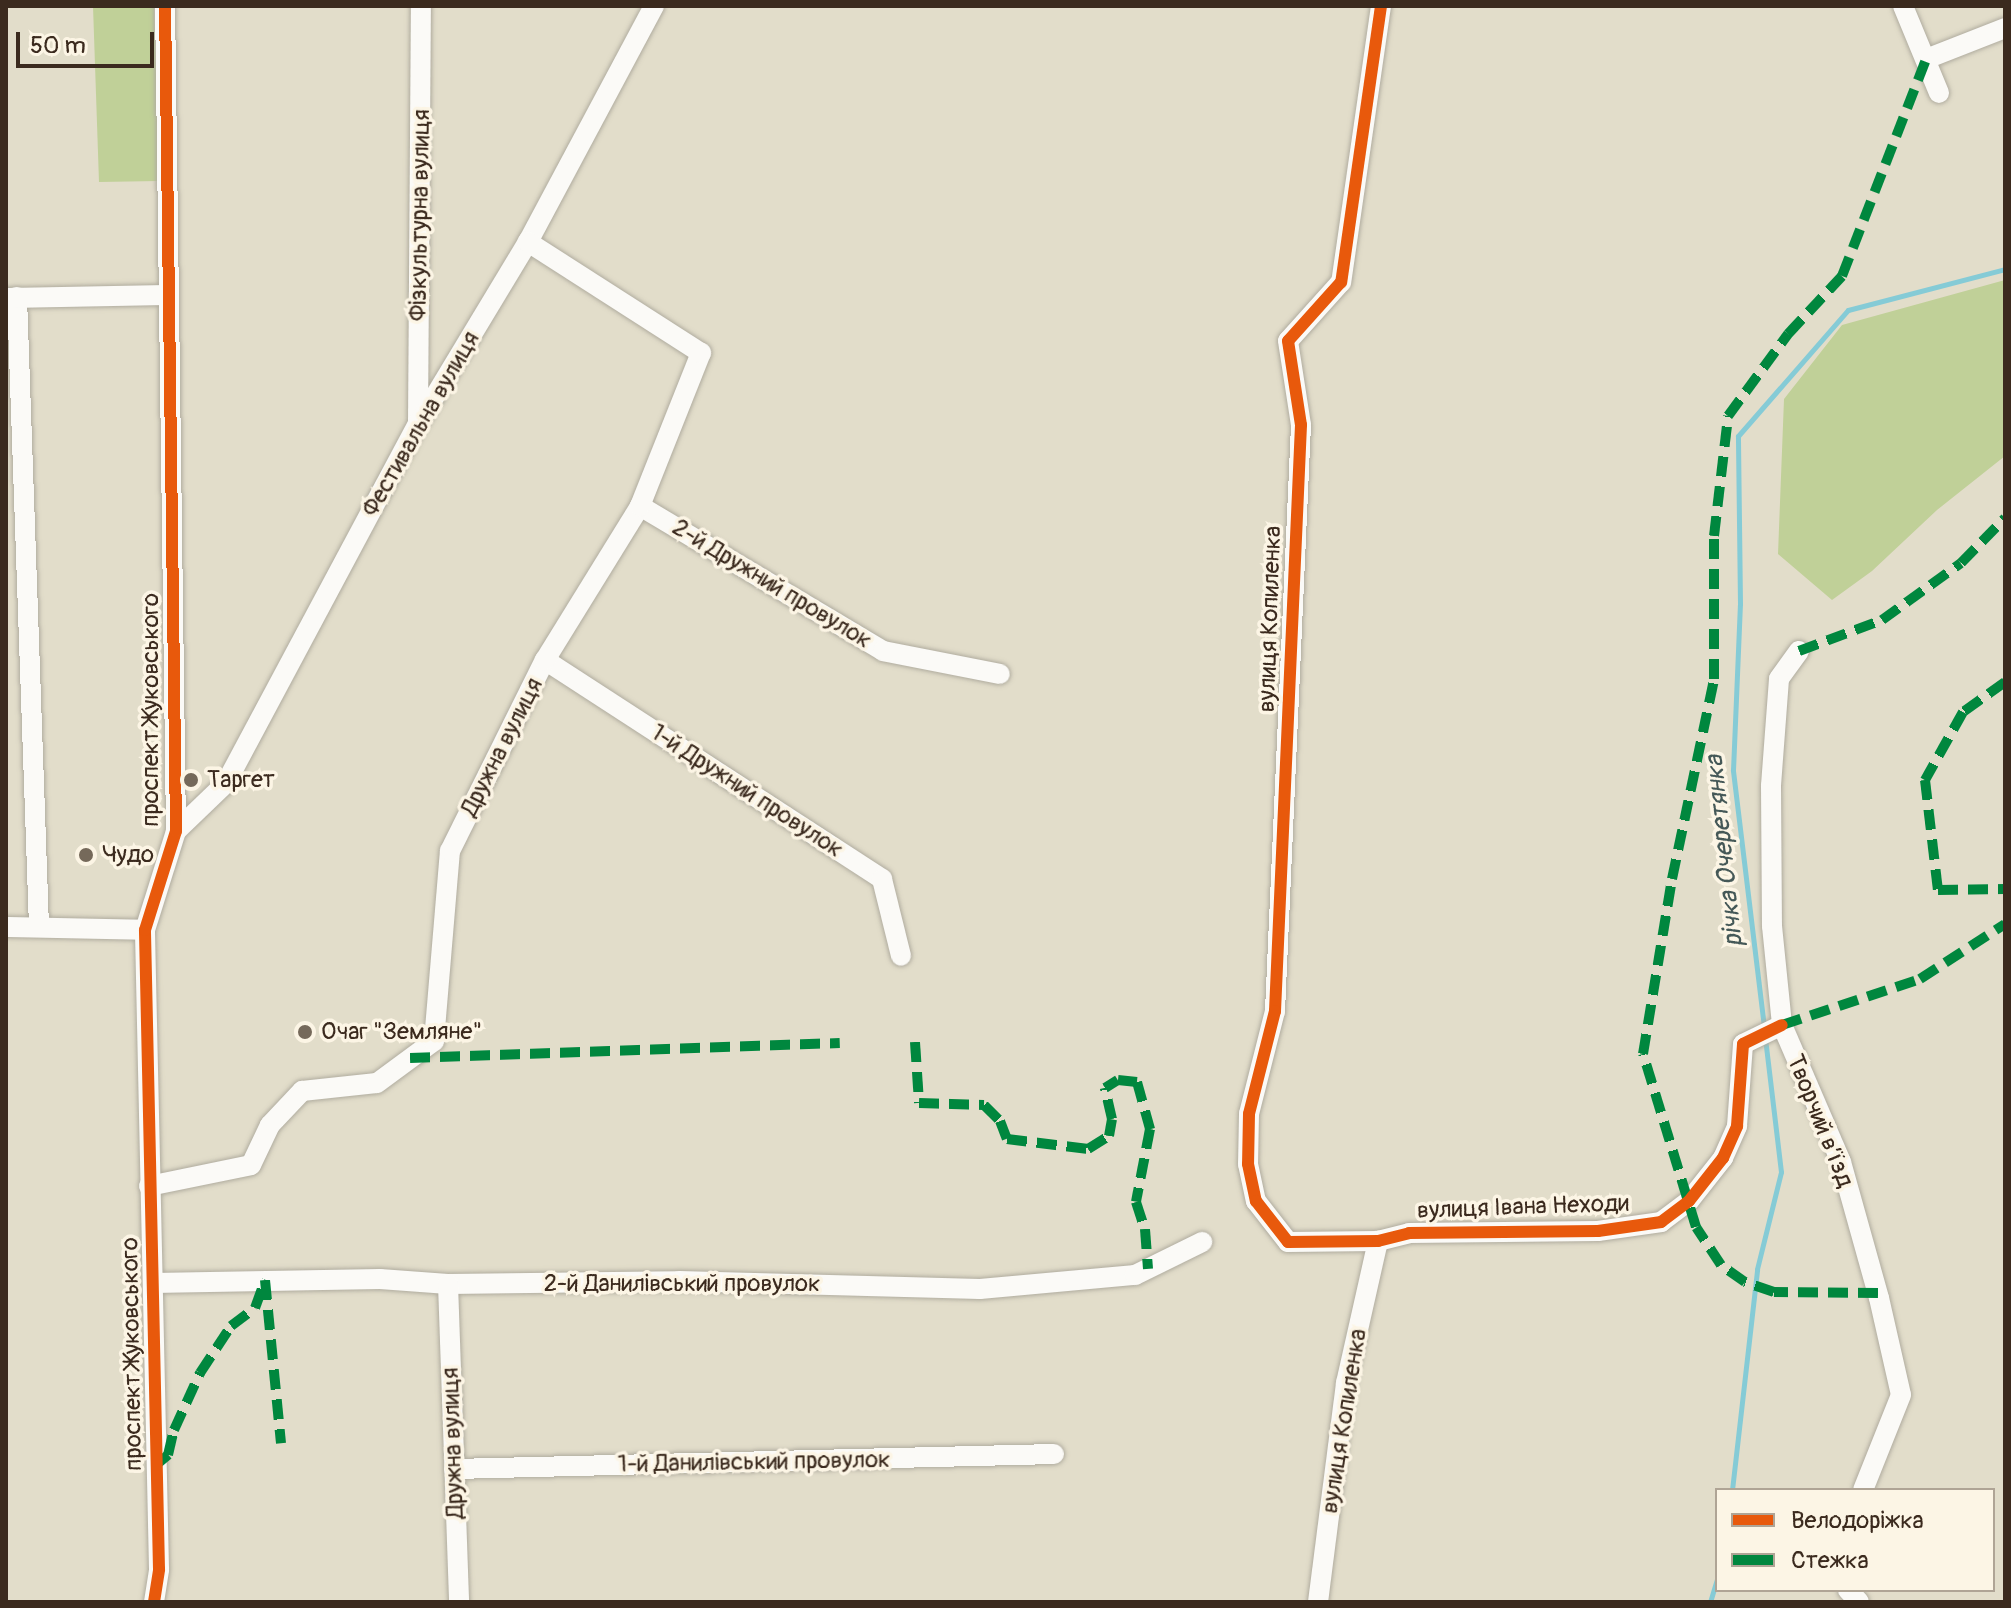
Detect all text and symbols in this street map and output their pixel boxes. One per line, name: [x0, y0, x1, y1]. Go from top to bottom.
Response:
scale bar: [20, 16, 158, 66]
text: 50 m: [30, 31, 86, 60]
street label: Фізкультурна вулиця: [404, 109, 436, 321]
street label: Фестивальна вулиця: [356, 326, 486, 522]
street label: 2-й Дружний провулок: [667, 513, 877, 655]
street label: вулиця Копиленка: [1252, 525, 1288, 713]
street label: проспект Жуковського: [137, 593, 165, 827]
street label: Дружна вулиця: [455, 673, 549, 821]
street label: 1-й Дружний провулок: [645, 718, 849, 864]
water label: річка Очеретянка: [1699, 754, 1751, 948]
place label: Таргет: [207, 766, 275, 794]
marker: Таргет: [182, 771, 200, 789]
place label: Чудо: [102, 841, 154, 869]
marker: Чудо: [77, 846, 95, 864]
place label: Очаг "Земляне": [321, 1018, 482, 1046]
marker: Очаг "Земляне": [296, 1023, 314, 1041]
street label: Творчий в’їзд: [1780, 1050, 1860, 1192]
street label: вулиця Івана Неходи: [1417, 1189, 1629, 1225]
street label: проспект Жуковського: [116, 1237, 148, 1471]
street label: 2-й Данилівський провулок: [544, 1270, 820, 1298]
street label: вулиця Копиленка: [1315, 1327, 1373, 1515]
street label: Дружна вулиця: [436, 1367, 470, 1519]
street label: 1-й Данилівський провулок: [617, 1445, 891, 1479]
legend: [1715, 1488, 1995, 1592]
text: Велодоріжка: [1791, 1506, 1924, 1535]
text: Стежка: [1791, 1546, 1869, 1575]

